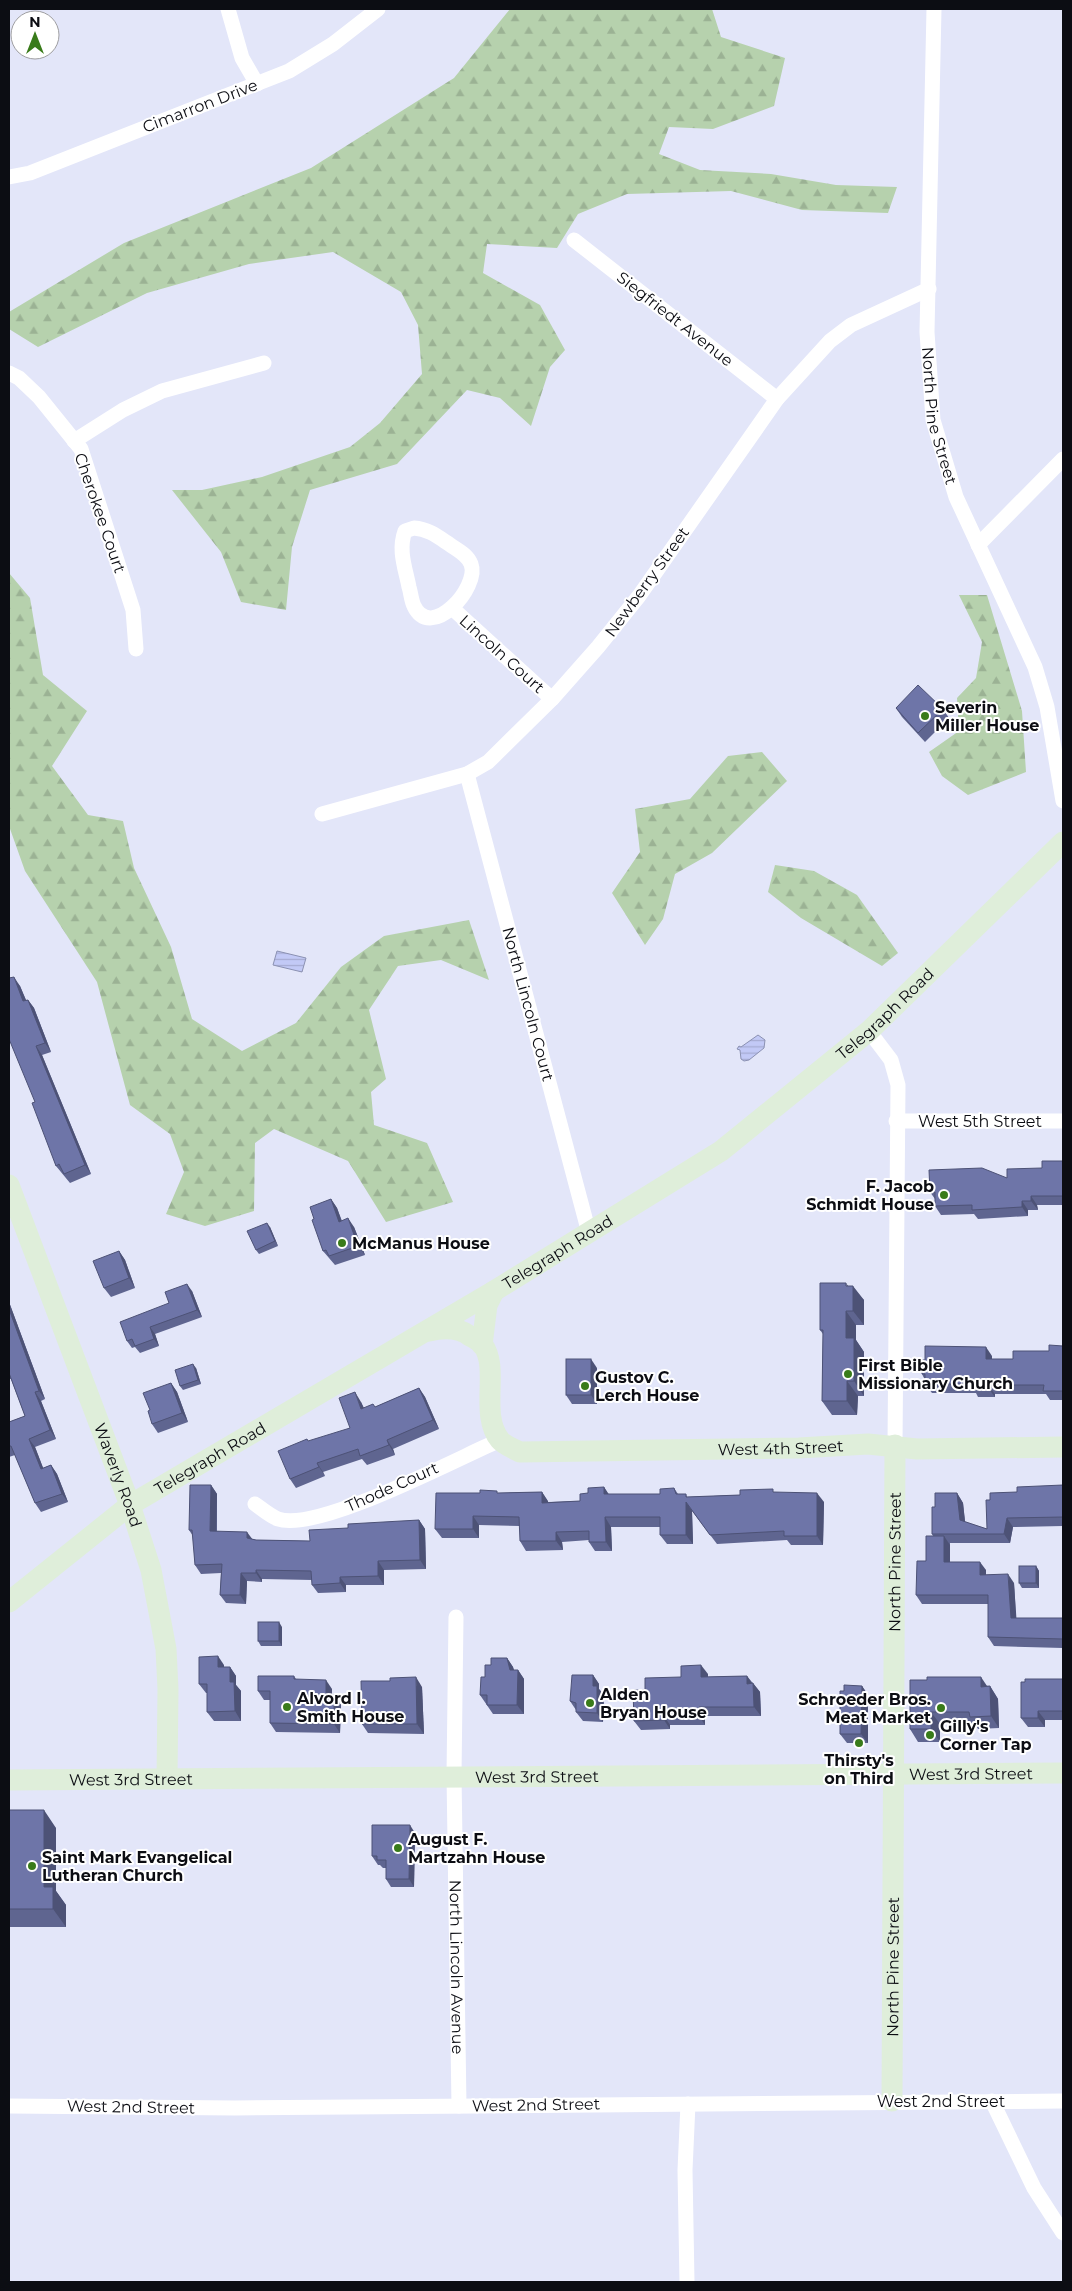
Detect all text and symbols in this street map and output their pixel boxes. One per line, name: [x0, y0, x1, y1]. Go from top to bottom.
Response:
north arrow: [10, 10, 60, 60]
text: N: [29, 13, 41, 31]
street label: Cimarron Drive: [140, 75, 260, 137]
street label: Siegfriedt Avenue: [613, 268, 737, 370]
street label: North Pine Street: [919, 346, 961, 487]
street label: Cherokee Court: [71, 450, 130, 576]
street label: Newberry Street: [601, 523, 693, 641]
street label: Lincoln Court: [456, 611, 549, 697]
place label: Severin Miller House: [935, 698, 1039, 735]
marker: Severin Miller House: [919, 710, 931, 722]
street label: North Lincoln Court: [498, 925, 558, 1084]
street label: Telegraph Road: [832, 964, 938, 1063]
street label: West 5th Street: [918, 1112, 1042, 1131]
place label: F. Jacob Schmidt House: [806, 1177, 934, 1214]
marker: F. Jacob Schmidt House: [938, 1189, 950, 1201]
street label: Telegraph Road: [499, 1211, 616, 1293]
place label: McManus House: [352, 1234, 490, 1253]
marker: McManus House: [336, 1237, 348, 1249]
place label: First Bible Missionary Church: [858, 1356, 1013, 1393]
place label: Gustov C. Lerch House: [595, 1368, 699, 1405]
marker: First Bible Missionary Church: [842, 1368, 854, 1380]
marker: Gustov C. Lerch House: [579, 1380, 591, 1392]
street label: Telegraph Road: [151, 1418, 269, 1498]
street label: Waverly Road: [90, 1420, 146, 1530]
street label: West 4th Street: [718, 1436, 844, 1459]
street label: Thode Court: [343, 1458, 442, 1516]
street label: North Pine Street: [885, 1491, 904, 1632]
place label: Alden Bryan House: [599, 1685, 707, 1722]
place label: Alvord I. Smith House: [296, 1689, 404, 1726]
place label: Schroeder Bros. Meat Market: [798, 1690, 931, 1727]
marker: Alden Bryan House: [584, 1697, 596, 1709]
marker: Alvord I. Smith House: [281, 1701, 293, 1713]
marker: Schroeder Bros. Meat Market: [935, 1702, 947, 1714]
place label: Gilly's Corner Tap: [940, 1717, 1032, 1754]
marker: Gilly's Corner Tap: [924, 1729, 936, 1741]
marker: Thirsty's on Third: [853, 1737, 865, 1749]
place label: Thirsty's on Third: [824, 1751, 894, 1788]
street label: West 3rd Street: [909, 1764, 1033, 1784]
street label: West 3rd Street: [475, 1767, 599, 1786]
street label: West 3rd Street: [69, 1769, 193, 1789]
place label: August F. Martzahn House: [407, 1830, 545, 1867]
marker: August F. Martzahn House: [392, 1842, 404, 1854]
place label: Saint Mark Evangelical Lutheran Church: [42, 1848, 232, 1885]
marker: Saint Mark Evangelical Lutheran Church: [26, 1860, 38, 1872]
street label: North Lincoln Avenue: [446, 1880, 468, 2054]
street label: North Pine Street: [883, 1896, 902, 2037]
street label: West 2nd Street: [877, 2092, 1006, 2111]
street label: West 2nd Street: [472, 2094, 601, 2116]
street label: West 2nd Street: [67, 2096, 196, 2118]

